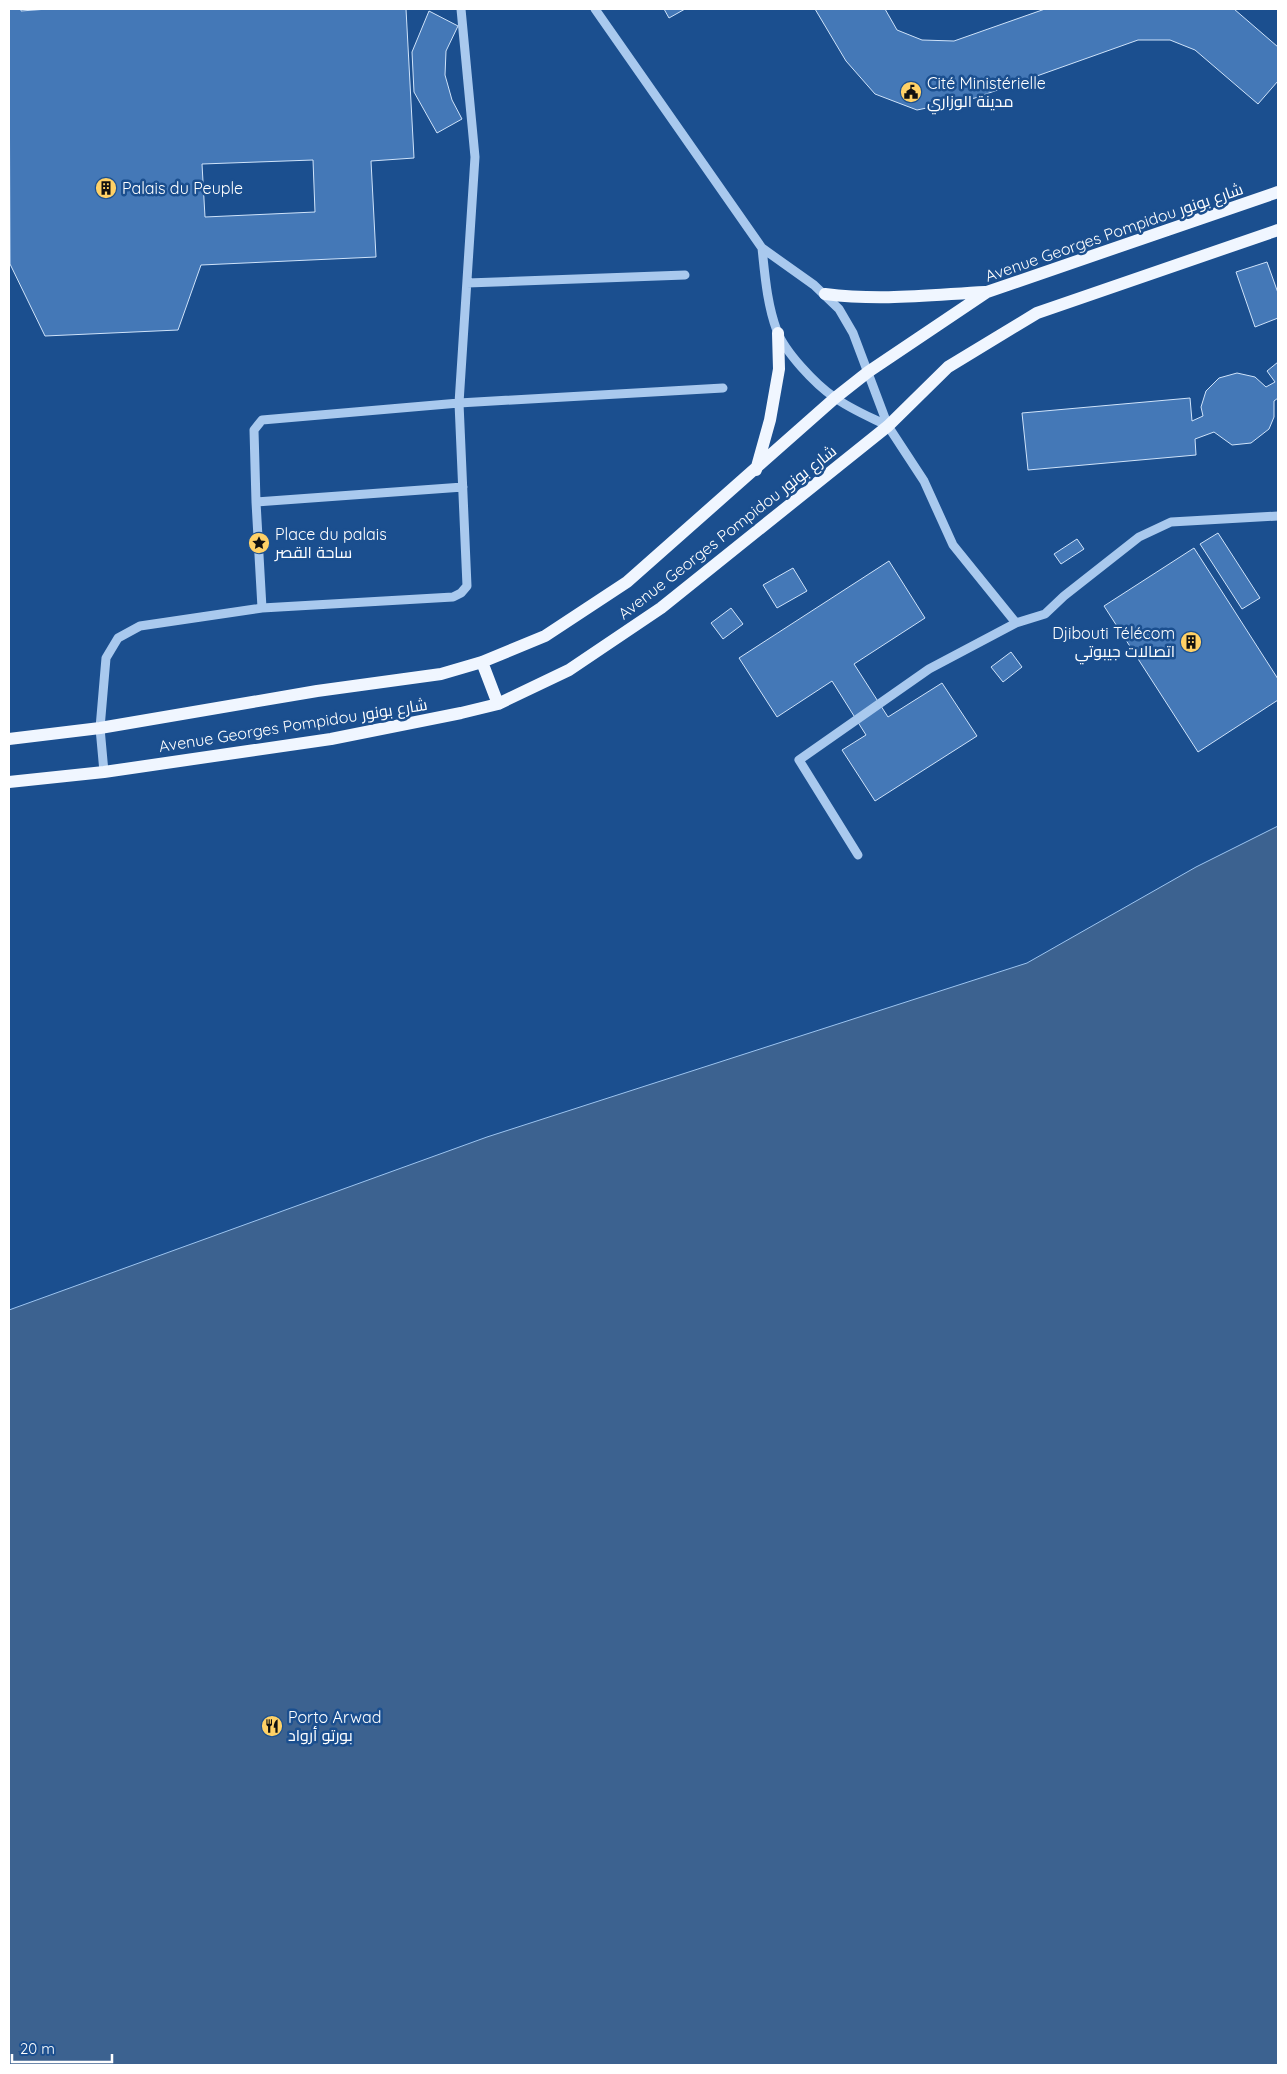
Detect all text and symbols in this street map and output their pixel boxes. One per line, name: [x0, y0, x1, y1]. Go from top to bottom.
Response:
place label: Cité Ministérielle مدينة الوزاري: [927, 73, 1046, 115]
public building icon: Cité Ministérielle مدينة الوزاري: [899, 80, 923, 104]
building icon: Palais du Peuple: [94, 176, 118, 200]
place label: Palais du Peuple: [122, 178, 243, 198]
street label: Avenue Georges Pompidou شارع بونور: [982, 178, 1246, 288]
street label: Avenue Georges Pompidou شارع بونور: [614, 441, 841, 625]
place label: Place du palais ساحة القصر: [274, 524, 387, 562]
place icon: Place du palais ساحة القصر: [247, 531, 271, 555]
place label: Djibouti Télécom اتصالات جيبوتي: [1052, 623, 1175, 665]
building icon: Djibouti Télécom اتصالات جيبوتي: [1179, 630, 1203, 654]
street label: Avenue Georges Pompidou شارع بونور: [157, 694, 429, 758]
place label: Porto Arwad بورتو أرواد: [288, 1707, 381, 1745]
restaurant icon: Porto Arwad بورتو أرواد: [260, 1714, 284, 1738]
scale bar: [12, 2032, 112, 2064]
text: 20 m: [20, 2039, 55, 2058]

